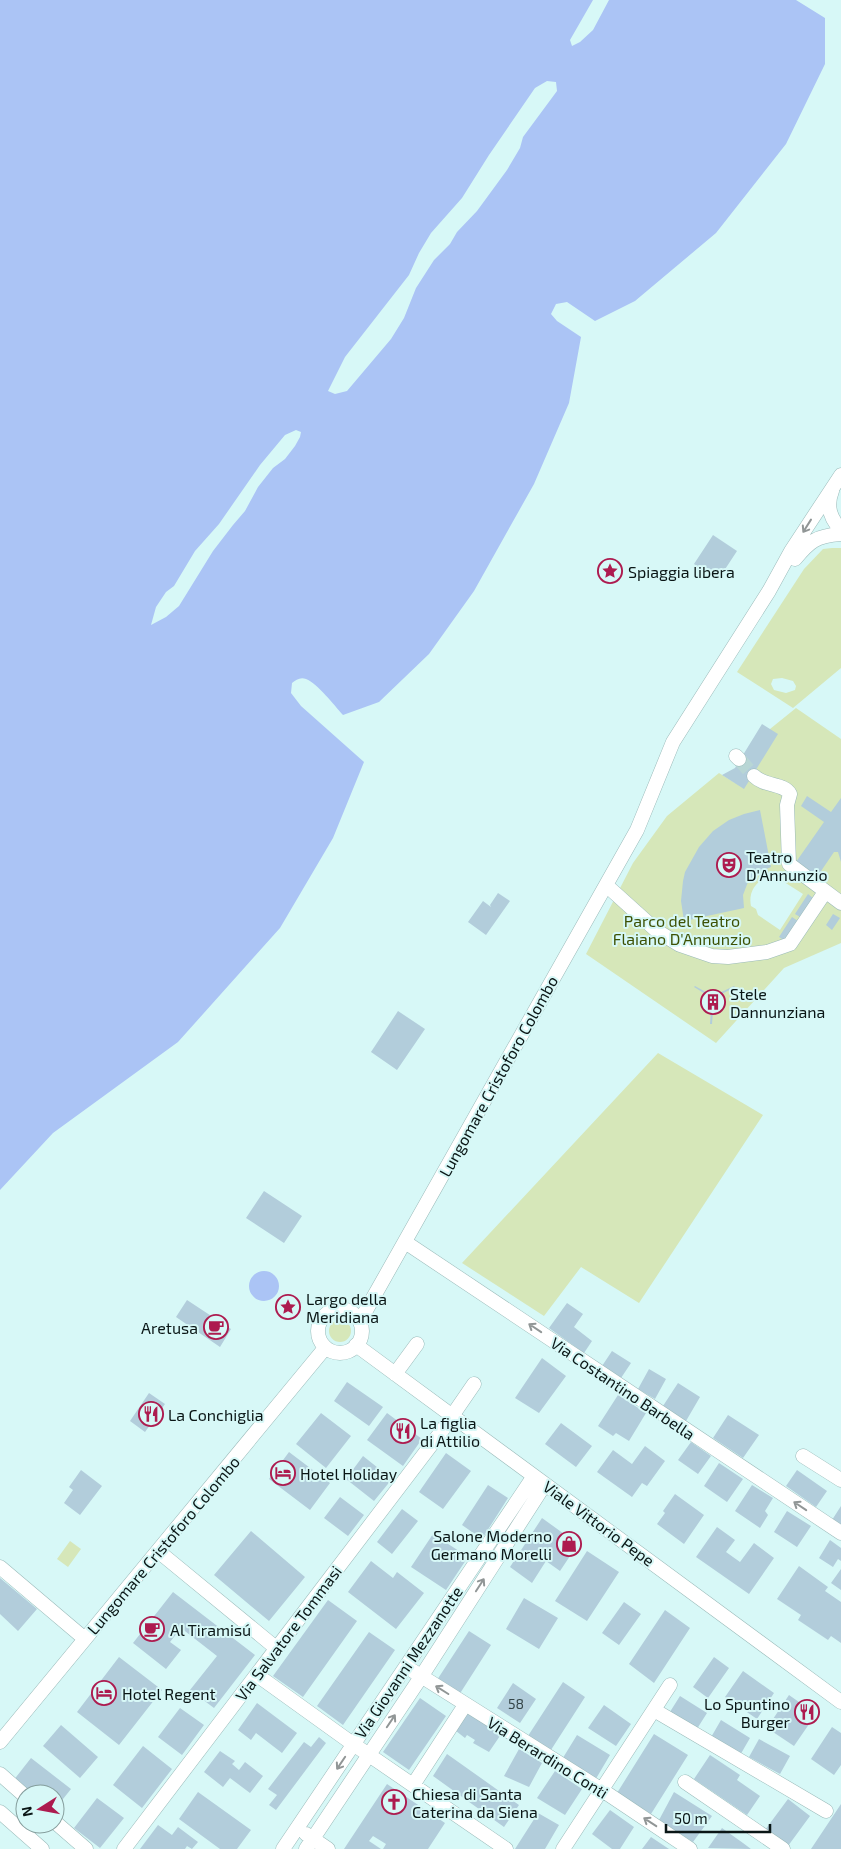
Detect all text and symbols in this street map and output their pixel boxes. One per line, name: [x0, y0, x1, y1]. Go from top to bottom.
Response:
one-way arrow: [802, 518, 812, 532]
place icon: Spiaggia libera: [597, 558, 623, 584]
place label: Spiaggia libera: [628, 562, 735, 581]
place label: Teatro D'Annunzio: [746, 847, 828, 884]
theatre icon: Teatro D'Annunzio: [716, 852, 742, 878]
park label: Parco del Teatro Flaiano D'Annunzio: [613, 911, 751, 948]
street label: Lungomare Cristoforo Colombo: [435, 972, 561, 1180]
place label: Stele Dannunziana: [730, 984, 825, 1021]
building icon: Stele Dannunziana: [700, 989, 726, 1015]
place label: Largo della Meridiana: [306, 1289, 387, 1326]
place icon: Largo della Meridiana: [275, 1294, 301, 1320]
cafe icon: Aretusa: [203, 1314, 229, 1340]
place label: Aretusa: [141, 1318, 198, 1337]
one-way arrow: [528, 1323, 542, 1333]
street label: Via Costantino Barbella: [547, 1333, 699, 1443]
restaurant icon: La Conchiglia: [138, 1401, 164, 1427]
place label: La Conchiglia: [168, 1405, 264, 1424]
place label: La figlia di Attilio: [420, 1413, 480, 1450]
restaurant icon: La figlia di Attilio: [390, 1418, 416, 1444]
street label: Lungomare Cristoforo Colombo: [83, 1452, 243, 1638]
hotel icon: Hotel Holiday: [270, 1460, 296, 1486]
place label: Hotel Holiday: [300, 1464, 398, 1483]
street label: Viale Vittorio Pepe: [540, 1476, 658, 1570]
one-way arrow: [794, 1501, 808, 1511]
place label: Salone Moderno Germano Morelli: [431, 1526, 552, 1563]
shop icon: Salone Moderno Germano Morelli: [556, 1531, 582, 1557]
street label: Via Salvatore Tommasi: [231, 1562, 345, 1704]
one-way arrow: [475, 1579, 485, 1593]
street label: Via Giovanni Mezzanotte: [350, 1582, 466, 1742]
cafe icon: Al Tiramisú: [139, 1616, 165, 1642]
place label: Al Tiramisú: [170, 1620, 251, 1639]
hotel icon: Hotel Regent: [91, 1680, 117, 1706]
place label: Hotel Regent: [122, 1684, 216, 1703]
one-way arrow: [435, 1685, 449, 1695]
place label: Lo Spuntino Burger: [704, 1694, 791, 1731]
house number: 58: [508, 1695, 524, 1712]
restaurant icon: Lo Spuntino Burger: [794, 1699, 820, 1725]
street label: Via Berardino Conti: [484, 1712, 612, 1802]
one-way arrow: [386, 1714, 396, 1728]
one-way arrow: [335, 1756, 345, 1770]
north arrow: [15, 1784, 65, 1834]
place label: Chiesa di Santa Caterina da Siena: [412, 1784, 538, 1821]
church icon: Chiesa di Santa Caterina da Siena: [381, 1789, 407, 1815]
scale bar: [666, 1802, 770, 1834]
text: N: [17, 1805, 36, 1818]
text: 50 m: [674, 1809, 708, 1827]
one-way arrow: [643, 1817, 657, 1827]

